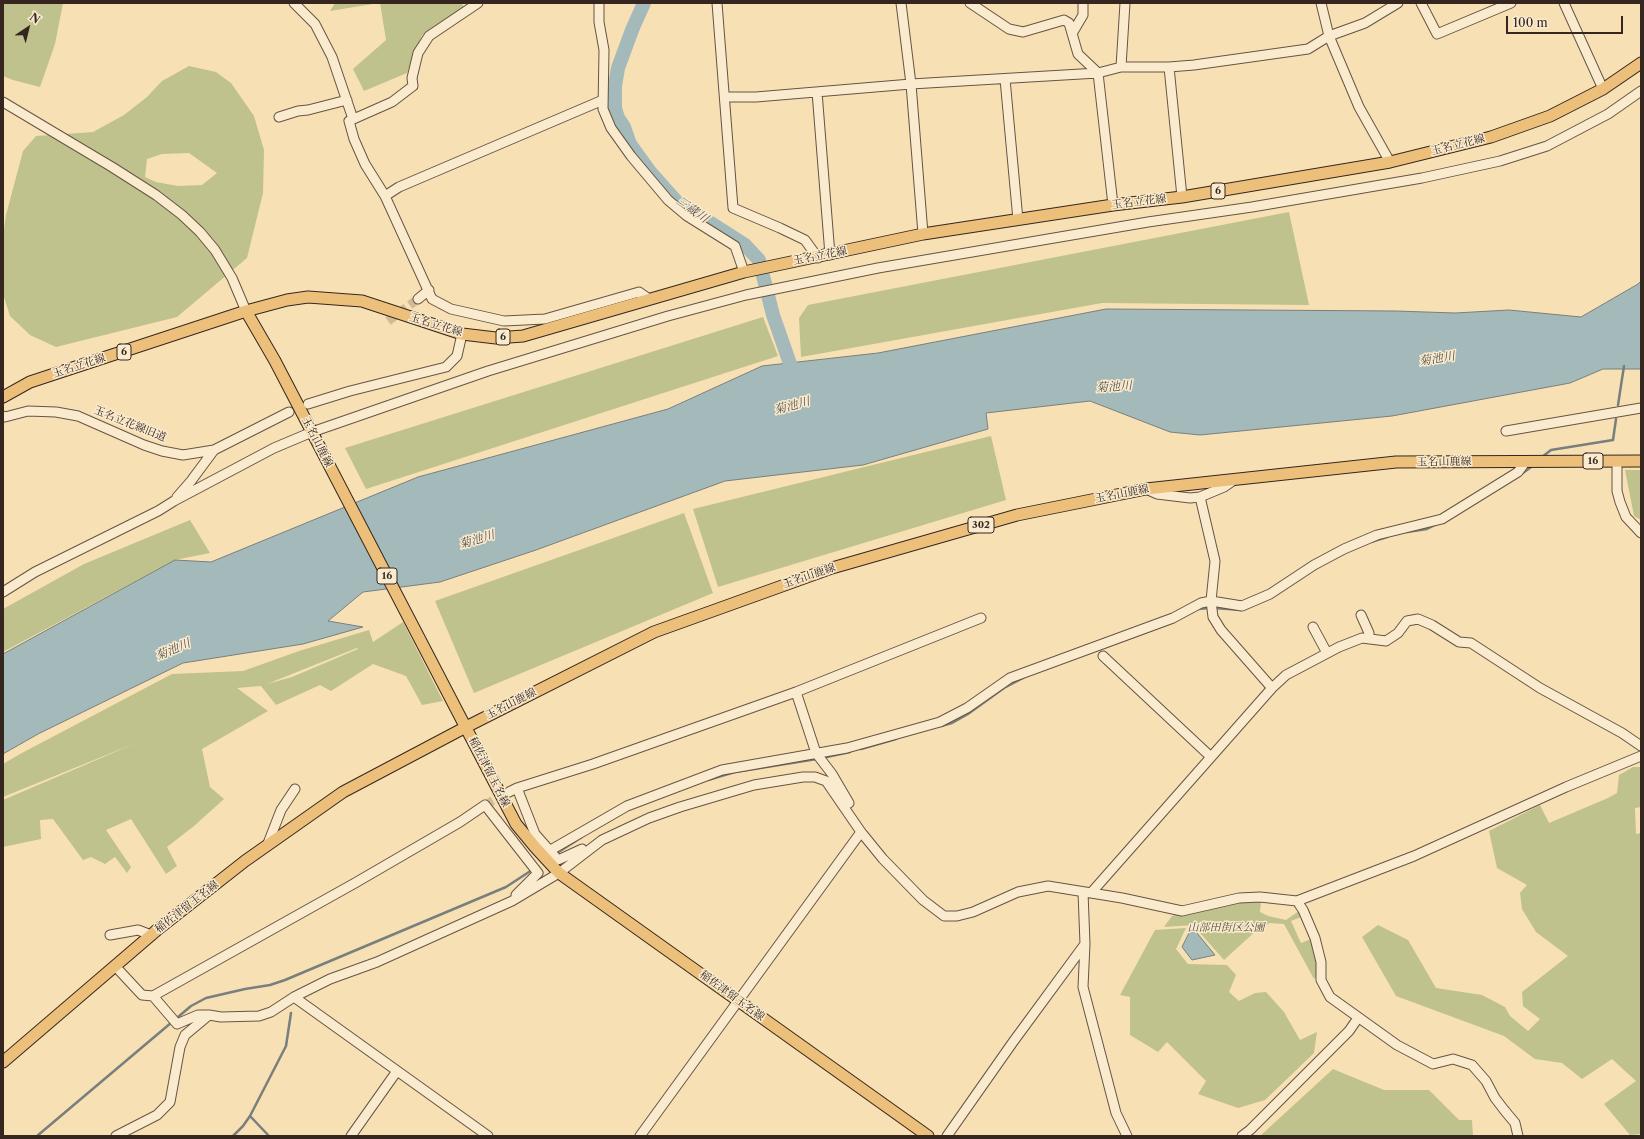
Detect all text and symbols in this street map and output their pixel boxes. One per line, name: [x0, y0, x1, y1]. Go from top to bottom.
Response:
north arrow: [8, 8, 48, 48]
scale bar: [1508, 8, 1625, 34]
text: N: [27, 10, 43, 27]
text: 100 m: [1513, 15, 1548, 30]
street label: 玉名立花線: [1430, 132, 1486, 158]
road number: 6: [1211, 183, 1225, 199]
street label: 玉名立花線: [1111, 192, 1167, 212]
water label: 三蔵川: [673, 194, 711, 226]
street label: 玉名立花線: [792, 244, 848, 268]
street label: 玉名立花線: [408, 311, 464, 339]
road number: 6: [496, 329, 510, 345]
road number: 6: [117, 344, 131, 360]
water label: 菊池川: [1418, 349, 1456, 369]
street label: 玉名立花線: [51, 351, 107, 381]
water label: 菊池川: [1096, 379, 1132, 395]
water label: 菊池川: [773, 394, 811, 418]
street label: 玉名立花線旧道: [92, 403, 168, 445]
street label: 玉名山鹿線: [299, 415, 335, 469]
road number: 16: [1583, 453, 1603, 469]
street label: 玉名山鹿線: [1416, 455, 1472, 469]
street label: 玉名山鹿線: [1094, 482, 1150, 506]
road number: 302: [968, 517, 994, 533]
water label: 菊池川: [458, 528, 496, 552]
street label: 玉名山鹿線: [781, 561, 837, 591]
road number: 16: [377, 568, 397, 584]
water label: 菊池川: [154, 636, 192, 664]
street label: 玉名山鹿線: [484, 686, 538, 722]
street label: 稲佐津留玉名線: [466, 735, 512, 809]
street label: 稲佐津留玉名線: [153, 878, 221, 936]
park label: 山部田街区公園: [1188, 921, 1264, 935]
street label: 稲佐津留玉名線: [697, 968, 767, 1024]

